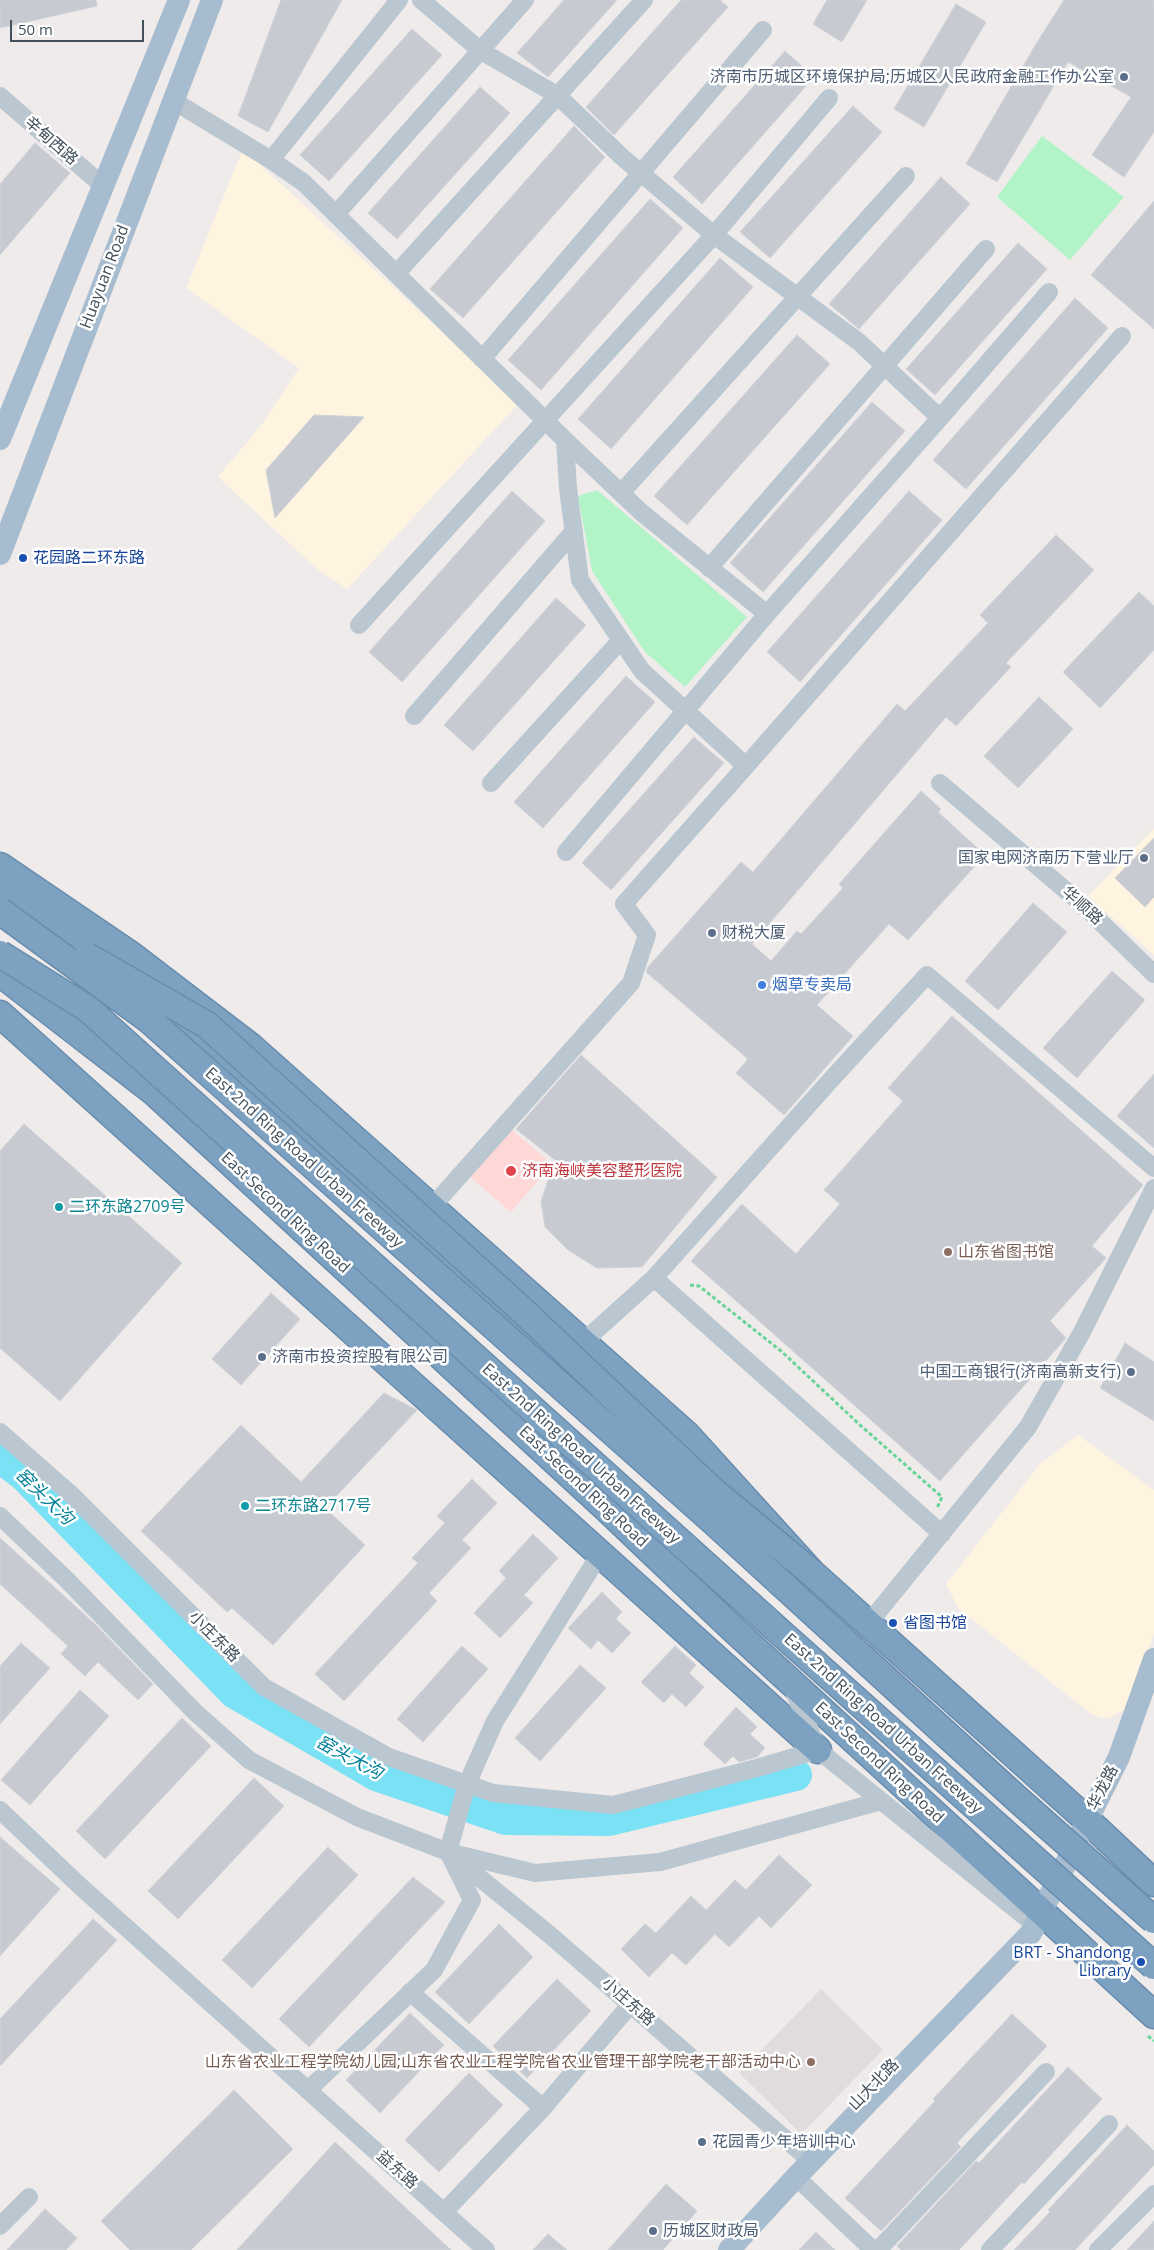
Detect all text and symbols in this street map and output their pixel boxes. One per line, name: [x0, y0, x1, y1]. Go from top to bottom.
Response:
scale bar: [12, 10, 146, 42]
text: 50 m: [18, 19, 53, 39]
place label: 济南市历城区环境保护局;历城区人民政府金融工作办公室: [710, 67, 1114, 87]
marker: 济南市历城区环境保护局;历城区人民政府金融工作办公室: [1118, 71, 1130, 83]
street label: 辛甸西路: [21, 113, 81, 169]
street label: Huayuan Road: [76, 223, 134, 331]
place label: 花园路二环东路: [33, 548, 145, 568]
marker: 花园路二环东路: [17, 552, 29, 564]
place label: 国家电网济南历下营业厅: [958, 848, 1134, 868]
marker: 国家电网济南历下营业厅: [1138, 852, 1150, 864]
street label: 华顺路: [1058, 883, 1106, 929]
place label: 财税大厦: [722, 923, 786, 943]
marker: 财税大厦: [706, 927, 718, 939]
place label: 烟草专卖局: [772, 975, 852, 995]
marker: 烟草专卖局: [756, 979, 768, 991]
street label: East 2nd Ring Road Urban Freeway: [201, 1064, 407, 1252]
street label: East Second Ring Road: [217, 1148, 353, 1278]
place label: 济南海峡美容整形医院: [522, 1161, 682, 1181]
marker: 济南海峡美容整形医院: [504, 1164, 518, 1178]
place label: 二环东路2709号: [69, 1197, 186, 1217]
marker: 二环东路2709号: [53, 1201, 65, 1213]
place label: 山东省图书馆: [958, 1242, 1054, 1262]
marker: 山东省图书馆: [942, 1246, 954, 1258]
place label: 济南市投资控股有限公司: [272, 1347, 448, 1367]
marker: 济南市投资控股有限公司: [256, 1351, 268, 1363]
street label: East 2nd Ring Road Urban Freeway: [478, 1360, 684, 1548]
place label: 中国工商银行(济南高新支行): [920, 1362, 1121, 1382]
marker: 中国工商银行(济南高新支行): [1125, 1366, 1137, 1378]
street label: East Second Ring Road: [515, 1422, 651, 1552]
water label: 窑头大沟: [11, 1464, 77, 1530]
place label: 二环东路2717号: [255, 1496, 372, 1516]
marker: 二环东路2717号: [239, 1500, 251, 1512]
street label: 小庄东路: [185, 1608, 243, 1666]
place label: 省图书馆: [903, 1613, 967, 1633]
marker: 省图书馆: [887, 1617, 899, 1629]
street label: East 2nd Ring Road Urban Freeway: [780, 1630, 986, 1818]
street label: East Second Ring Road: [811, 1698, 947, 1828]
water label: 窑头大沟: [312, 1732, 386, 1784]
street label: 华龙路: [1084, 1762, 1122, 1814]
place label: BRT - Shandong Library: [1013, 1943, 1131, 1981]
marker: BRT - Shandong Library: [1135, 1956, 1147, 1968]
street label: 小庄东路: [598, 1974, 658, 2030]
place label: 山东省农业工程学院幼儿园;山东省农业工程学院省农业管理干部学院老干部活动中心: [205, 2052, 801, 2072]
street label: 山大北路: [845, 2055, 903, 2115]
marker: 山东省农业工程学院幼儿园;山东省农业工程学院省农业管理干部学院老干部活动中心: [805, 2056, 817, 2068]
place label: 花园青少年培训中心: [712, 2132, 856, 2152]
marker: 花园青少年培训中心: [696, 2136, 708, 2148]
street label: 益东路: [373, 2147, 421, 2193]
place label: 历城区财政局: [663, 2221, 759, 2241]
marker: 历城区财政局: [647, 2225, 659, 2237]

